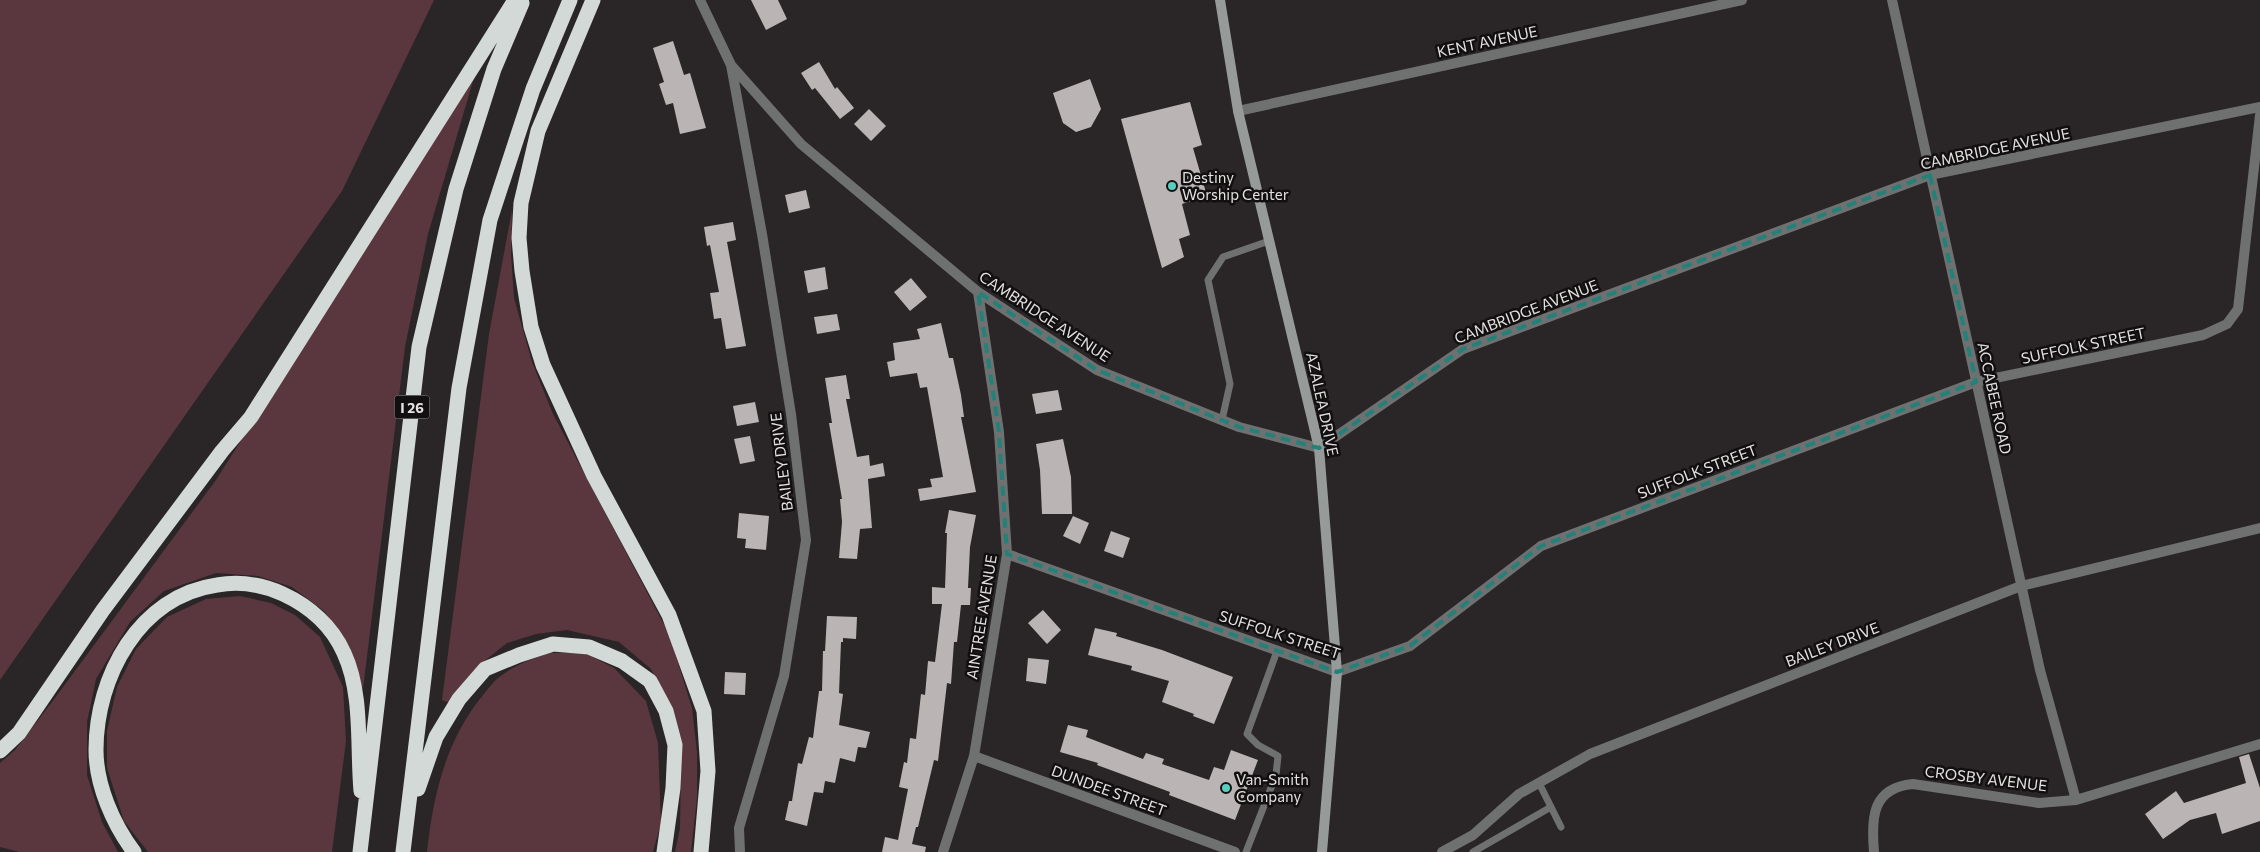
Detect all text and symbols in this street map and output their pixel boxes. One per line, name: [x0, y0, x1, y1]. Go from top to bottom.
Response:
street label: KENT AVENUE: [1435, 22, 1539, 60]
street label: CAMBRIDGE AVENUE: [1919, 123, 2071, 173]
place label: Destiny Worship Center: [1182, 168, 1289, 203]
marker: Destiny Worship Center: [1166, 180, 1178, 192]
street label: CAMBRIDGE AVENUE: [976, 267, 1114, 365]
street label: CAMBRIDGE AVENUE: [1452, 275, 1600, 347]
street label: SUFFOLK STREET: [2019, 323, 2147, 367]
street label: ACCABEE ROAD: [1974, 340, 2016, 456]
street label: AZALEA DRIVE: [1303, 350, 1343, 458]
road number: I 26: [394, 396, 430, 418]
street label: BAILEY DRIVE: [766, 412, 796, 512]
street label: SUFFOLK STREET: [1635, 440, 1760, 502]
street label: AINTREE AVENUE: [962, 553, 1000, 681]
street label: SUFFOLK STREET: [1217, 606, 1343, 662]
street label: BAILEY DRIVE: [1783, 618, 1881, 670]
street label: DUNDEE STREET: [1049, 761, 1169, 819]
street label: CROSBY AVENUE: [1924, 762, 2048, 794]
place label: Van-Smith Company: [1236, 770, 1309, 805]
marker: Van-Smith Company: [1220, 782, 1232, 794]

